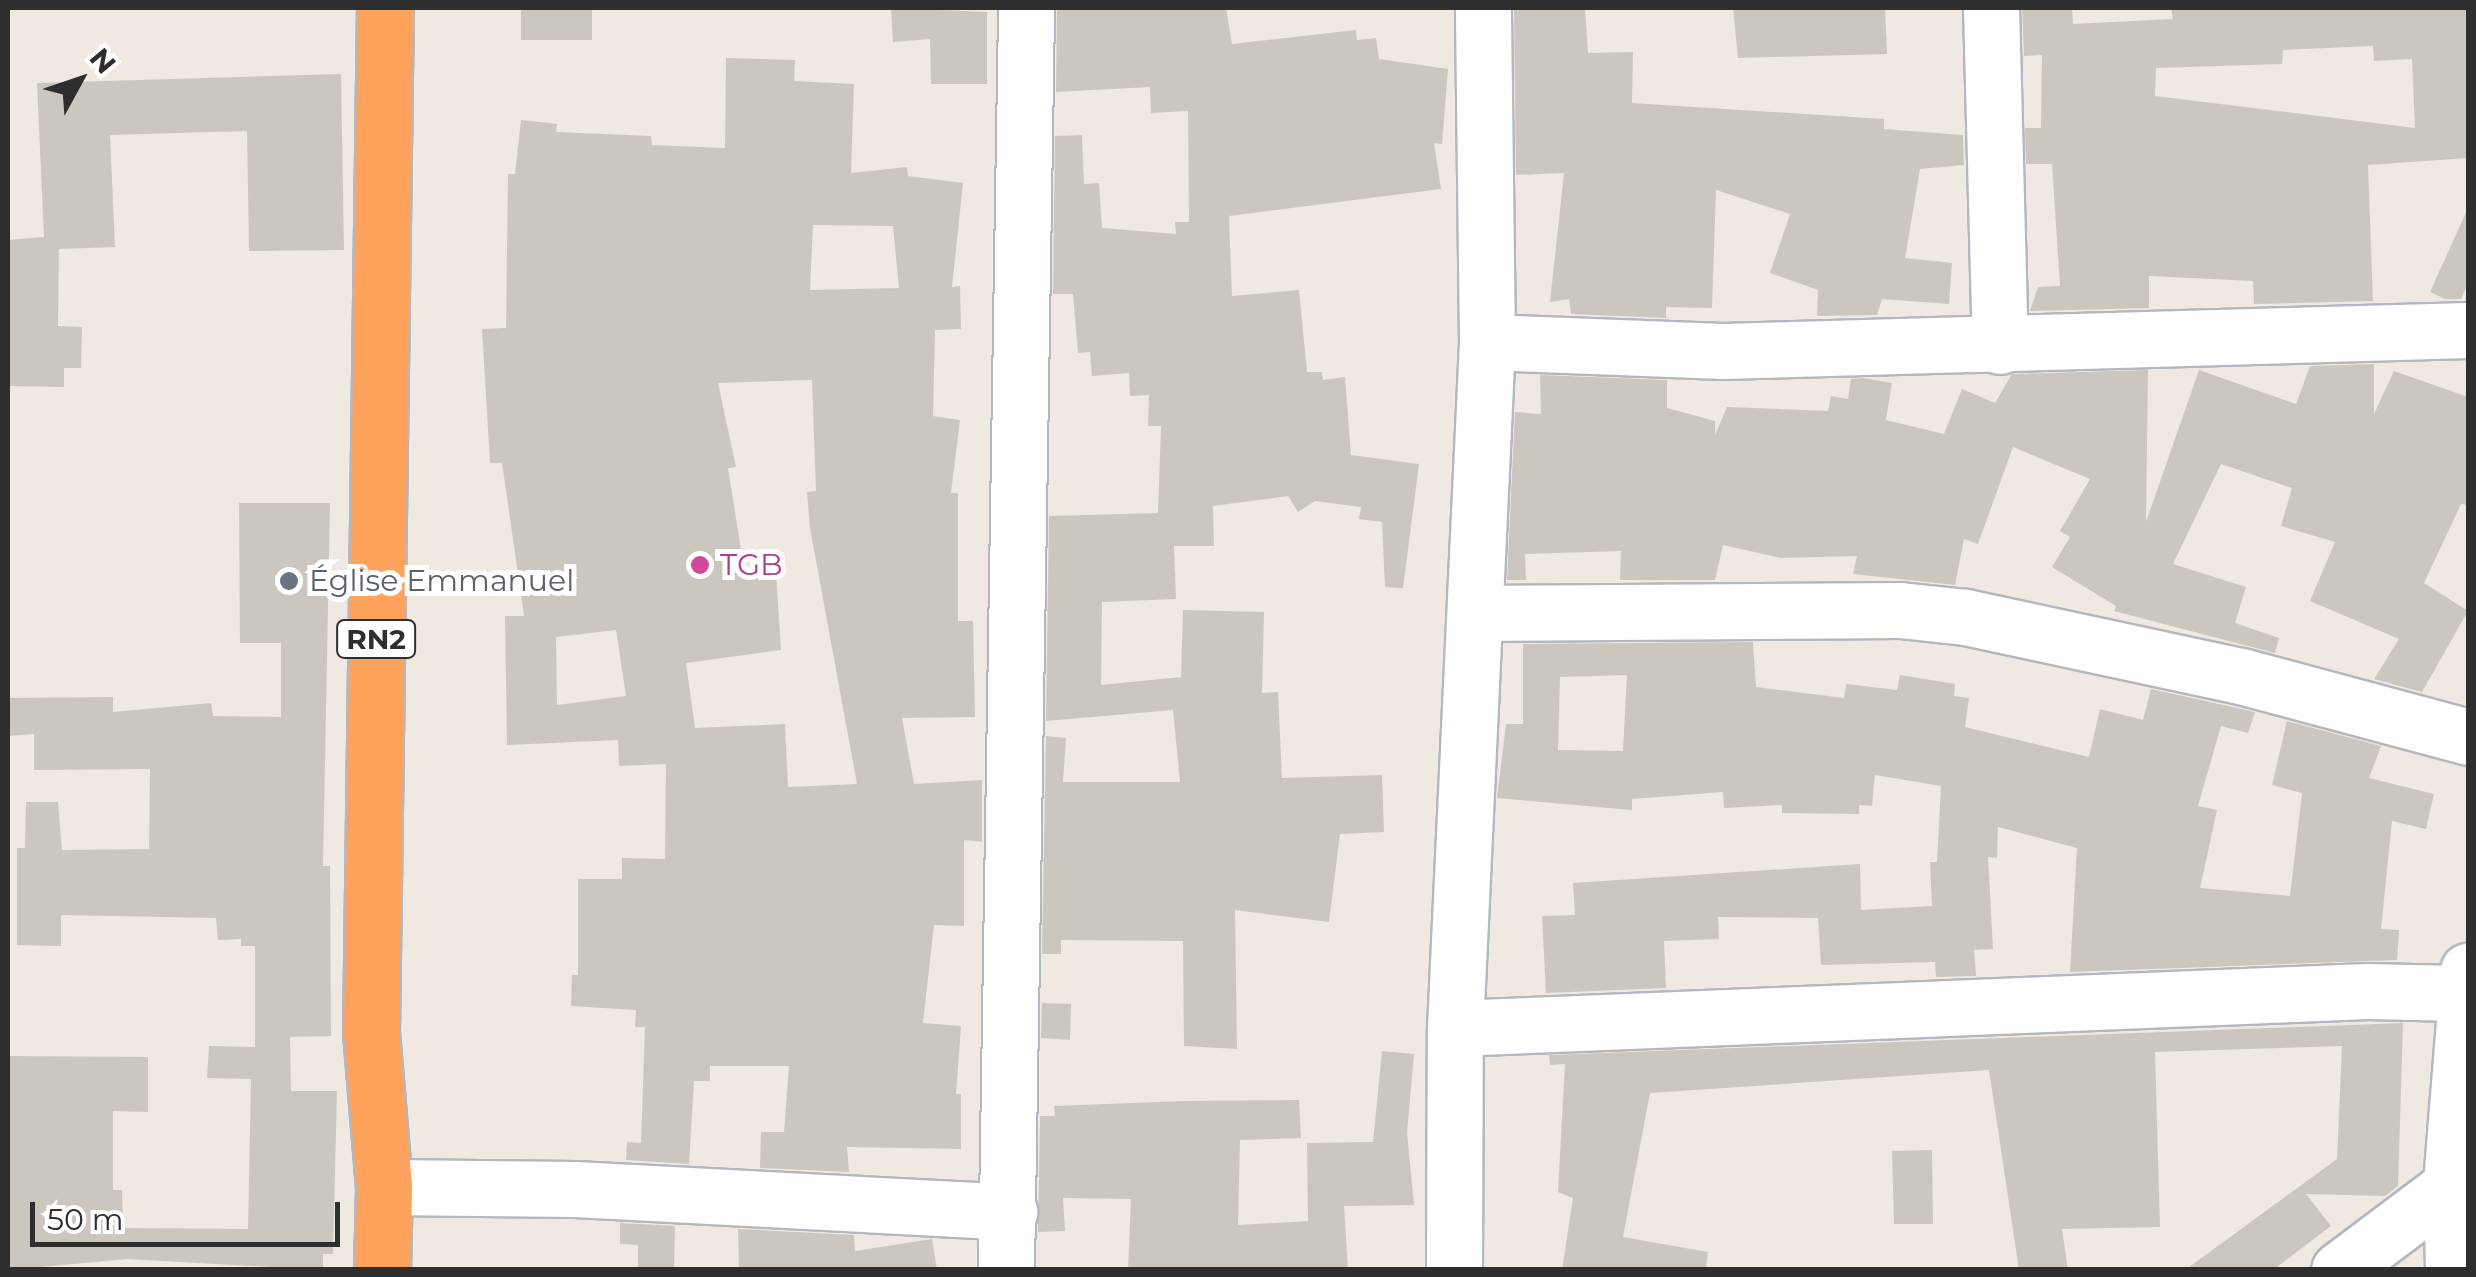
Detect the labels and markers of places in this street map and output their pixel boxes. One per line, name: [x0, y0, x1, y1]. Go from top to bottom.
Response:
place label: TGB: [720, 547, 783, 583]
marker: TGB: [689, 554, 711, 576]
place label: Église Emmanuel: [309, 563, 574, 599]
marker: Église Emmanuel: [278, 570, 300, 592]

